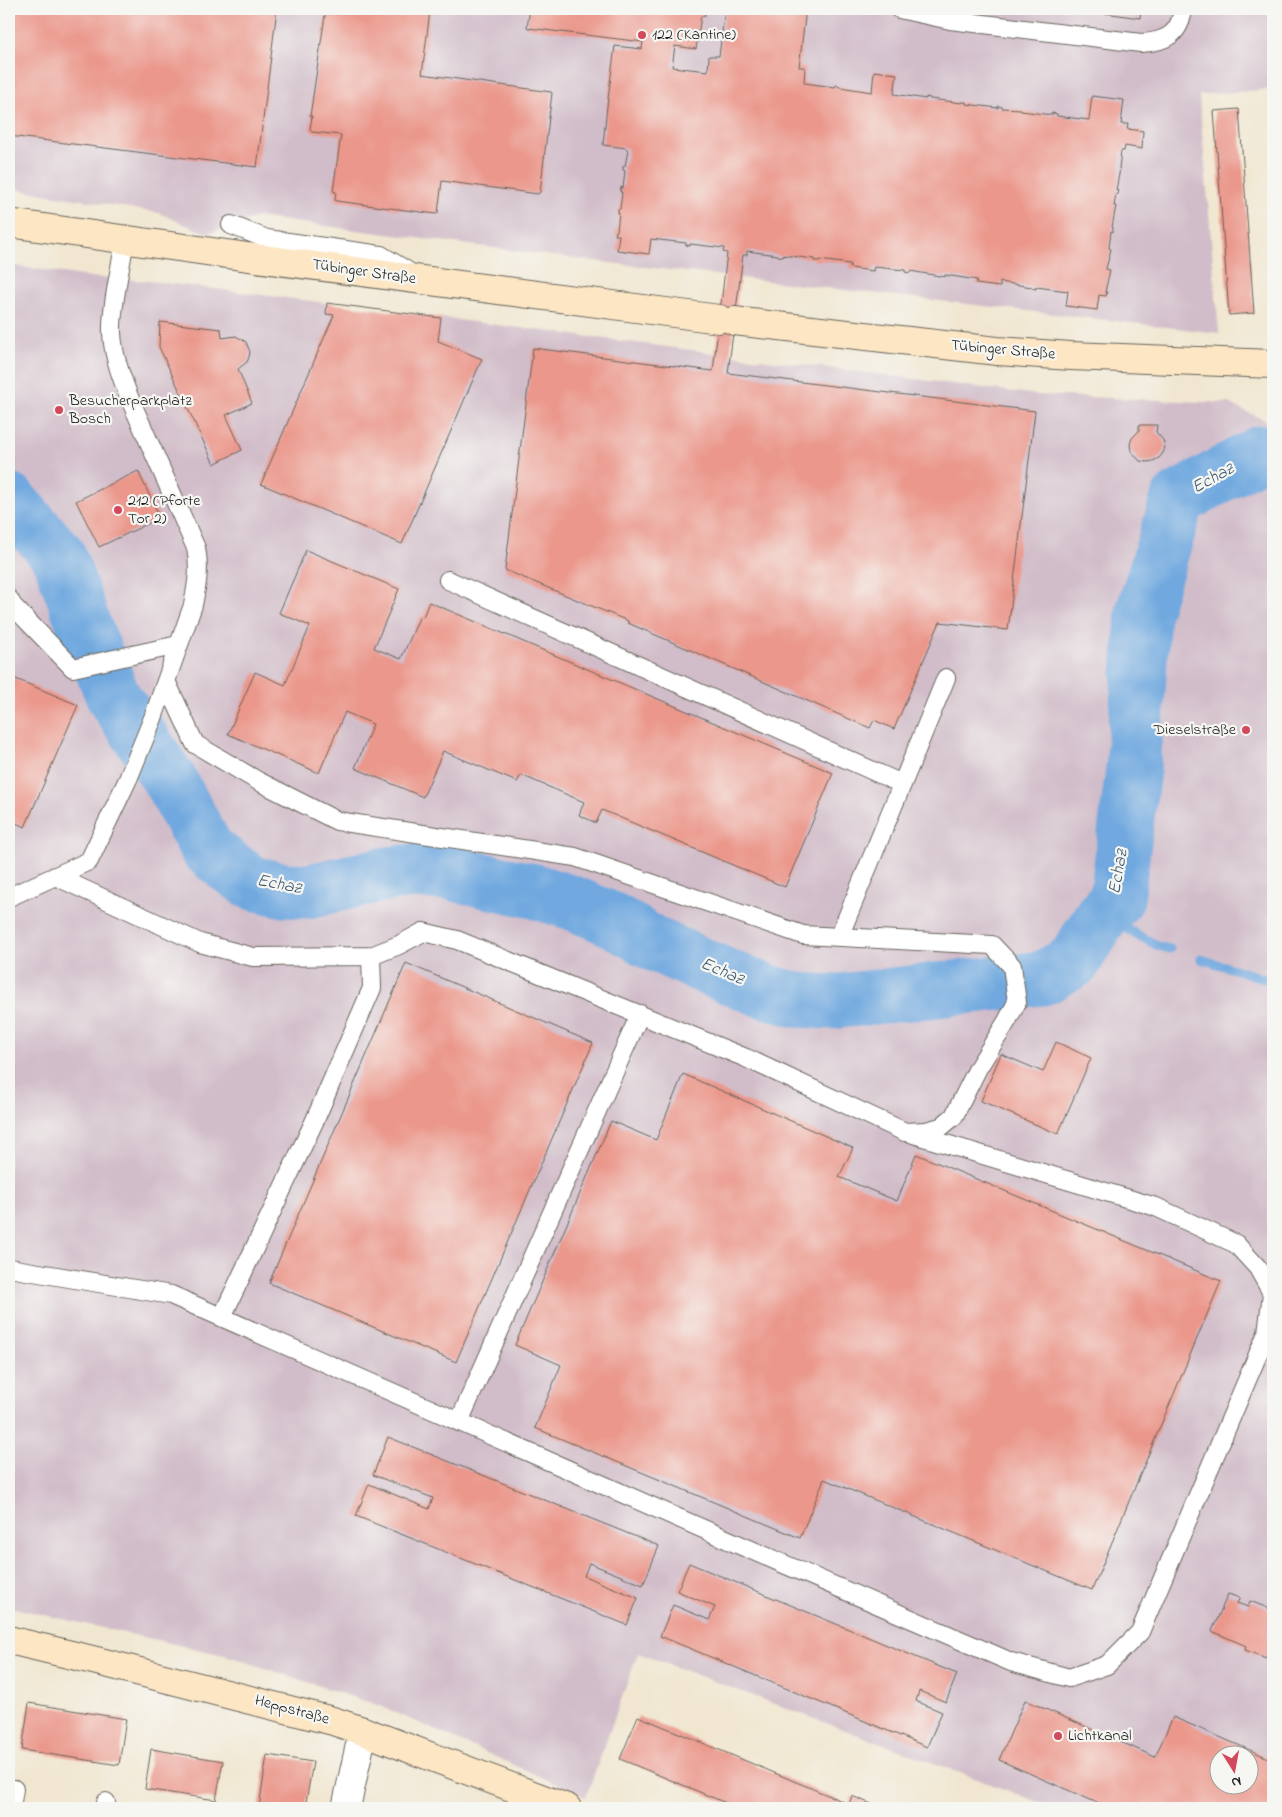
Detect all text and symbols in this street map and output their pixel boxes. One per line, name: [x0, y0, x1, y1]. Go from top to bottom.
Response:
place label: 122 (Kantine): [652, 23, 736, 47]
marker: 122 (Kantine): [636, 29, 648, 41]
street label: Tübinger Straße: [311, 253, 418, 291]
street label: Tübinger Straße: [950, 333, 1057, 367]
place label: Besucherparkplatz Bosch: [68, 389, 192, 431]
marker: Besucherparkplatz Bosch: [53, 404, 65, 416]
water label: Echaz: [1187, 456, 1240, 501]
place label: 212 (Pforte Tor 2): [128, 489, 201, 531]
marker: 212 (Pforte Tor 2): [112, 504, 124, 516]
place label: Dieselstraße: [1153, 718, 1237, 742]
marker: Dieselstraße: [1240, 724, 1252, 736]
water label: Echaz: [1102, 846, 1136, 896]
water label: Echaz: [255, 868, 305, 902]
water label: Echaz: [696, 951, 749, 993]
street label: Heppstraße: [252, 1689, 333, 1732]
place label: Lichtkanal: [1068, 1724, 1132, 1748]
marker: Lichtkanal: [1052, 1730, 1064, 1742]
north arrow: [1210, 1744, 1260, 1794]
text: N: [1230, 1770, 1243, 1792]

